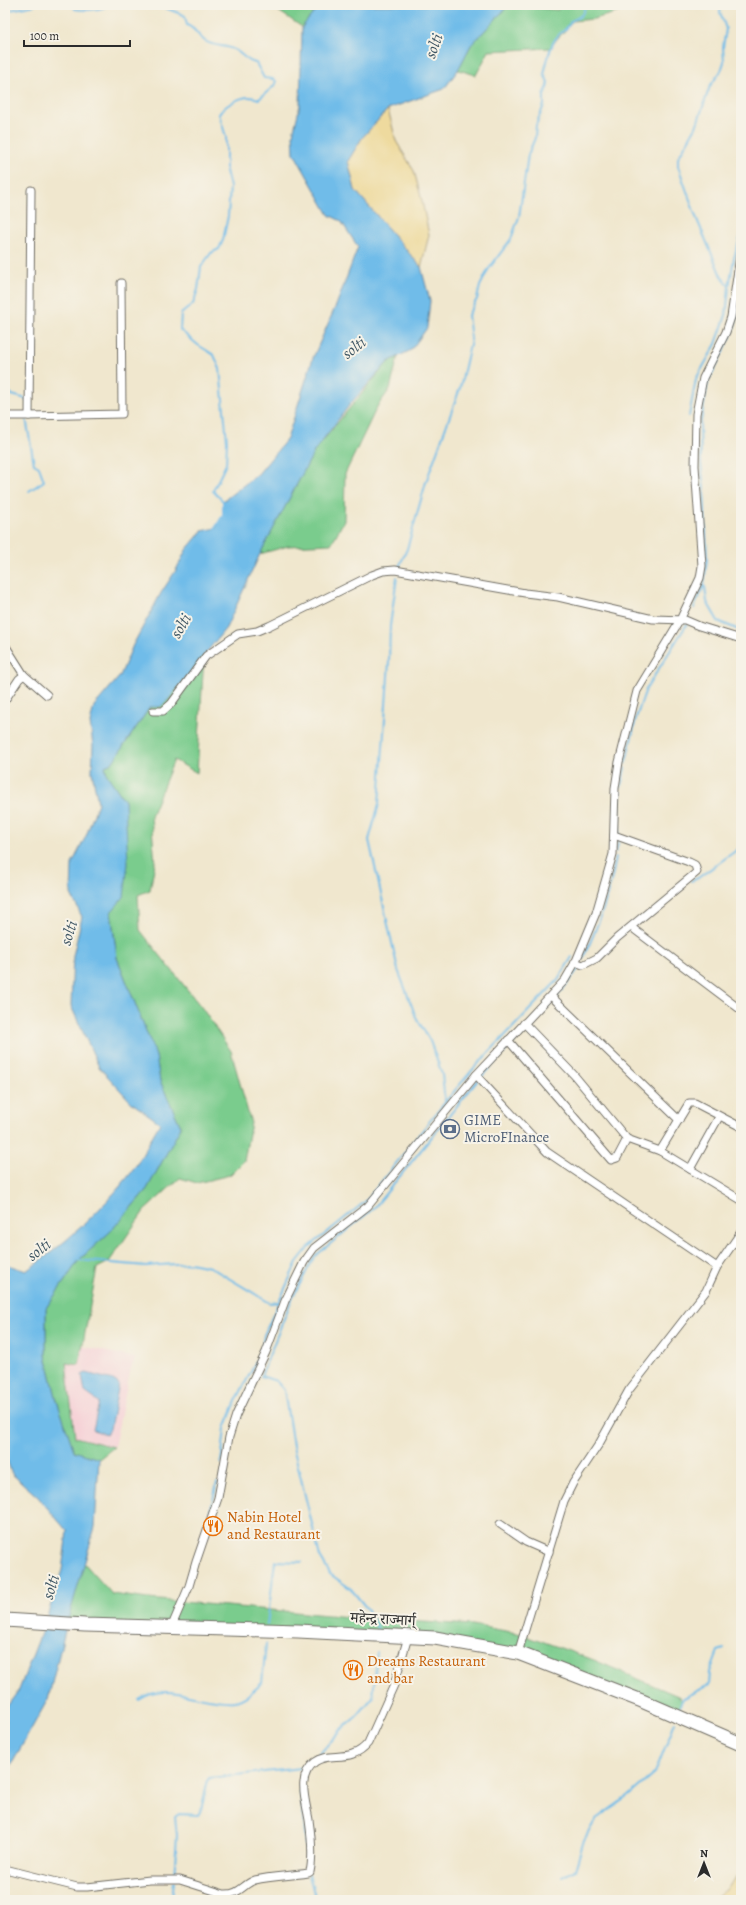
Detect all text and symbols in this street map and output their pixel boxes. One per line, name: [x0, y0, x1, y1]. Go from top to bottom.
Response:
scale bar: [24, 22, 130, 48]
text: 100 m: [30, 28, 59, 44]
water label: solti: [419, 31, 449, 61]
water label: solti: [338, 332, 370, 364]
water label: solti: [165, 610, 197, 642]
water label: solti: [55, 918, 83, 948]
place label: GIME MicroFInance: [464, 1110, 549, 1147]
bank icon: GIME MicroFInance: [439, 1118, 461, 1140]
water label: solti: [22, 1234, 56, 1266]
place label: Nabin Hotel and Restaurant: [227, 1507, 321, 1544]
restaurant icon: Nabin Hotel and Restaurant: [202, 1515, 224, 1537]
water label: solti: [37, 1572, 65, 1602]
street label: महेन्द्र राज्मार्ग्: [349, 1607, 419, 1631]
place label: Dreams Restaurant and bar: [367, 1651, 486, 1688]
restaurant icon: Dreams Restaurant and bar: [342, 1659, 364, 1681]
north arrow: [684, 1843, 724, 1883]
text: N: [700, 1846, 708, 1861]

